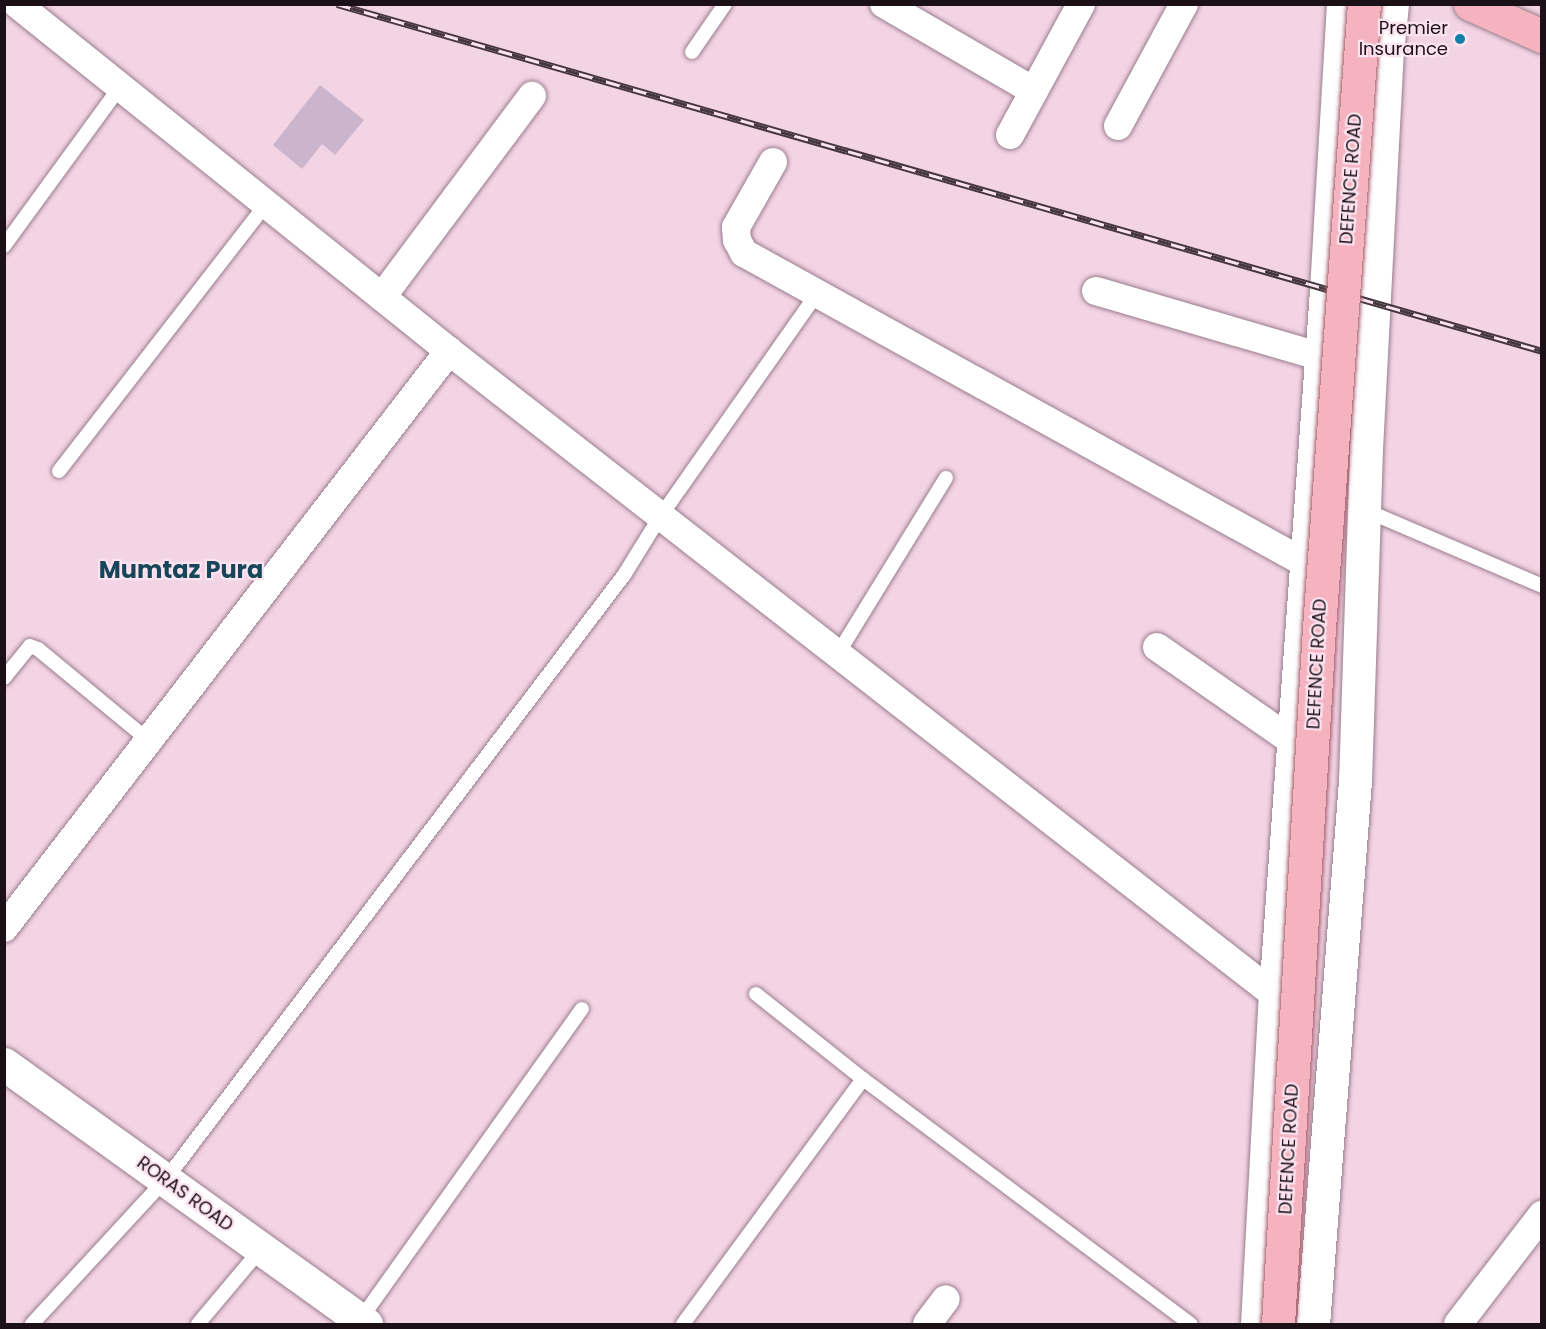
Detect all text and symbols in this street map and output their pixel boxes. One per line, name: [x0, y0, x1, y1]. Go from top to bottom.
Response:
place label: Premier Insurance: [1359, 18, 1448, 60]
marker: Premier Insurance: [1453, 32, 1467, 46]
street label: DEFENCE ROAD: [1336, 113, 1366, 245]
district label: Mumtaz Pura: [99, 556, 263, 584]
street label: DEFENCE ROAD: [1303, 598, 1331, 730]
street label: DEFENCE ROAD: [1275, 1083, 1303, 1215]
street label: RORAS ROAD: [133, 1152, 237, 1236]

